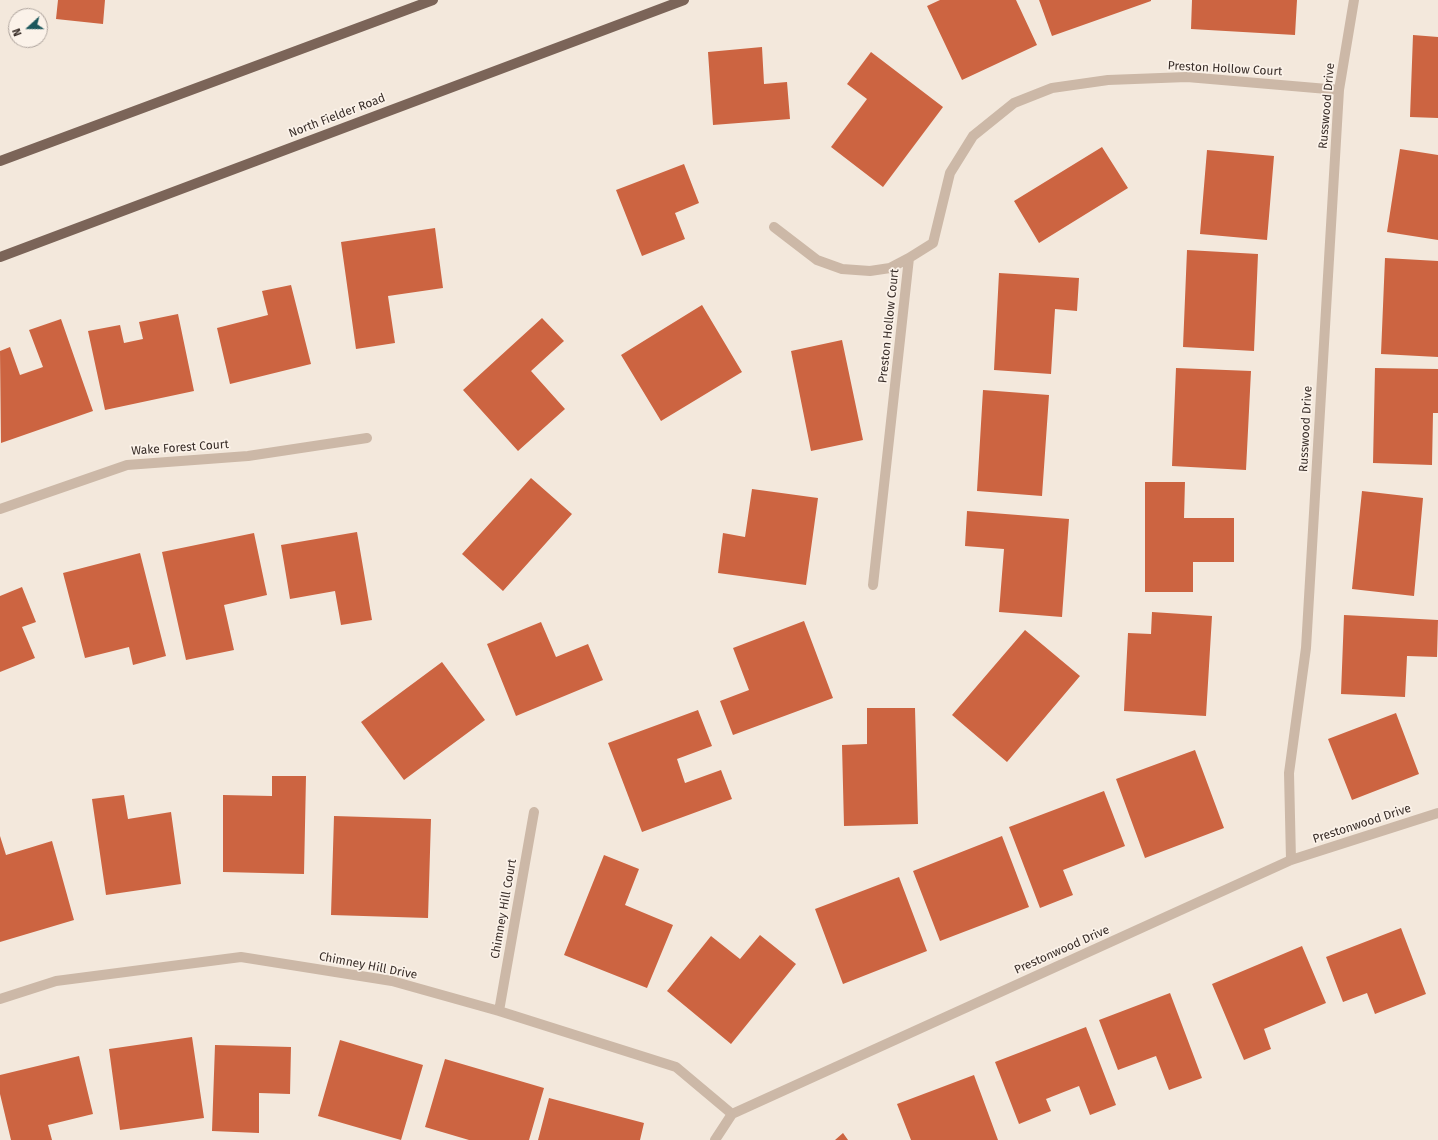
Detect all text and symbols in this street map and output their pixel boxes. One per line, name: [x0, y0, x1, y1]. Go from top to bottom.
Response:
north arrow: [8, 8, 48, 48]
text: N: [10, 26, 25, 38]
street label: Preston Hollow Court: [1167, 59, 1283, 79]
street label: Russwood Drive: [1316, 62, 1338, 150]
street label: North Fielder Road: [287, 91, 387, 141]
street label: Preston Hollow Court: [876, 268, 902, 384]
street label: Russwood Drive: [1297, 386, 1315, 472]
street label: Wake Forest Court: [131, 437, 229, 459]
street label: Prestonwood Drive: [1311, 801, 1413, 847]
street label: Chimney Hill Court: [488, 858, 520, 960]
street label: Prestonwood Drive: [1012, 923, 1112, 977]
street label: Chimney Hill Drive: [318, 949, 418, 983]

